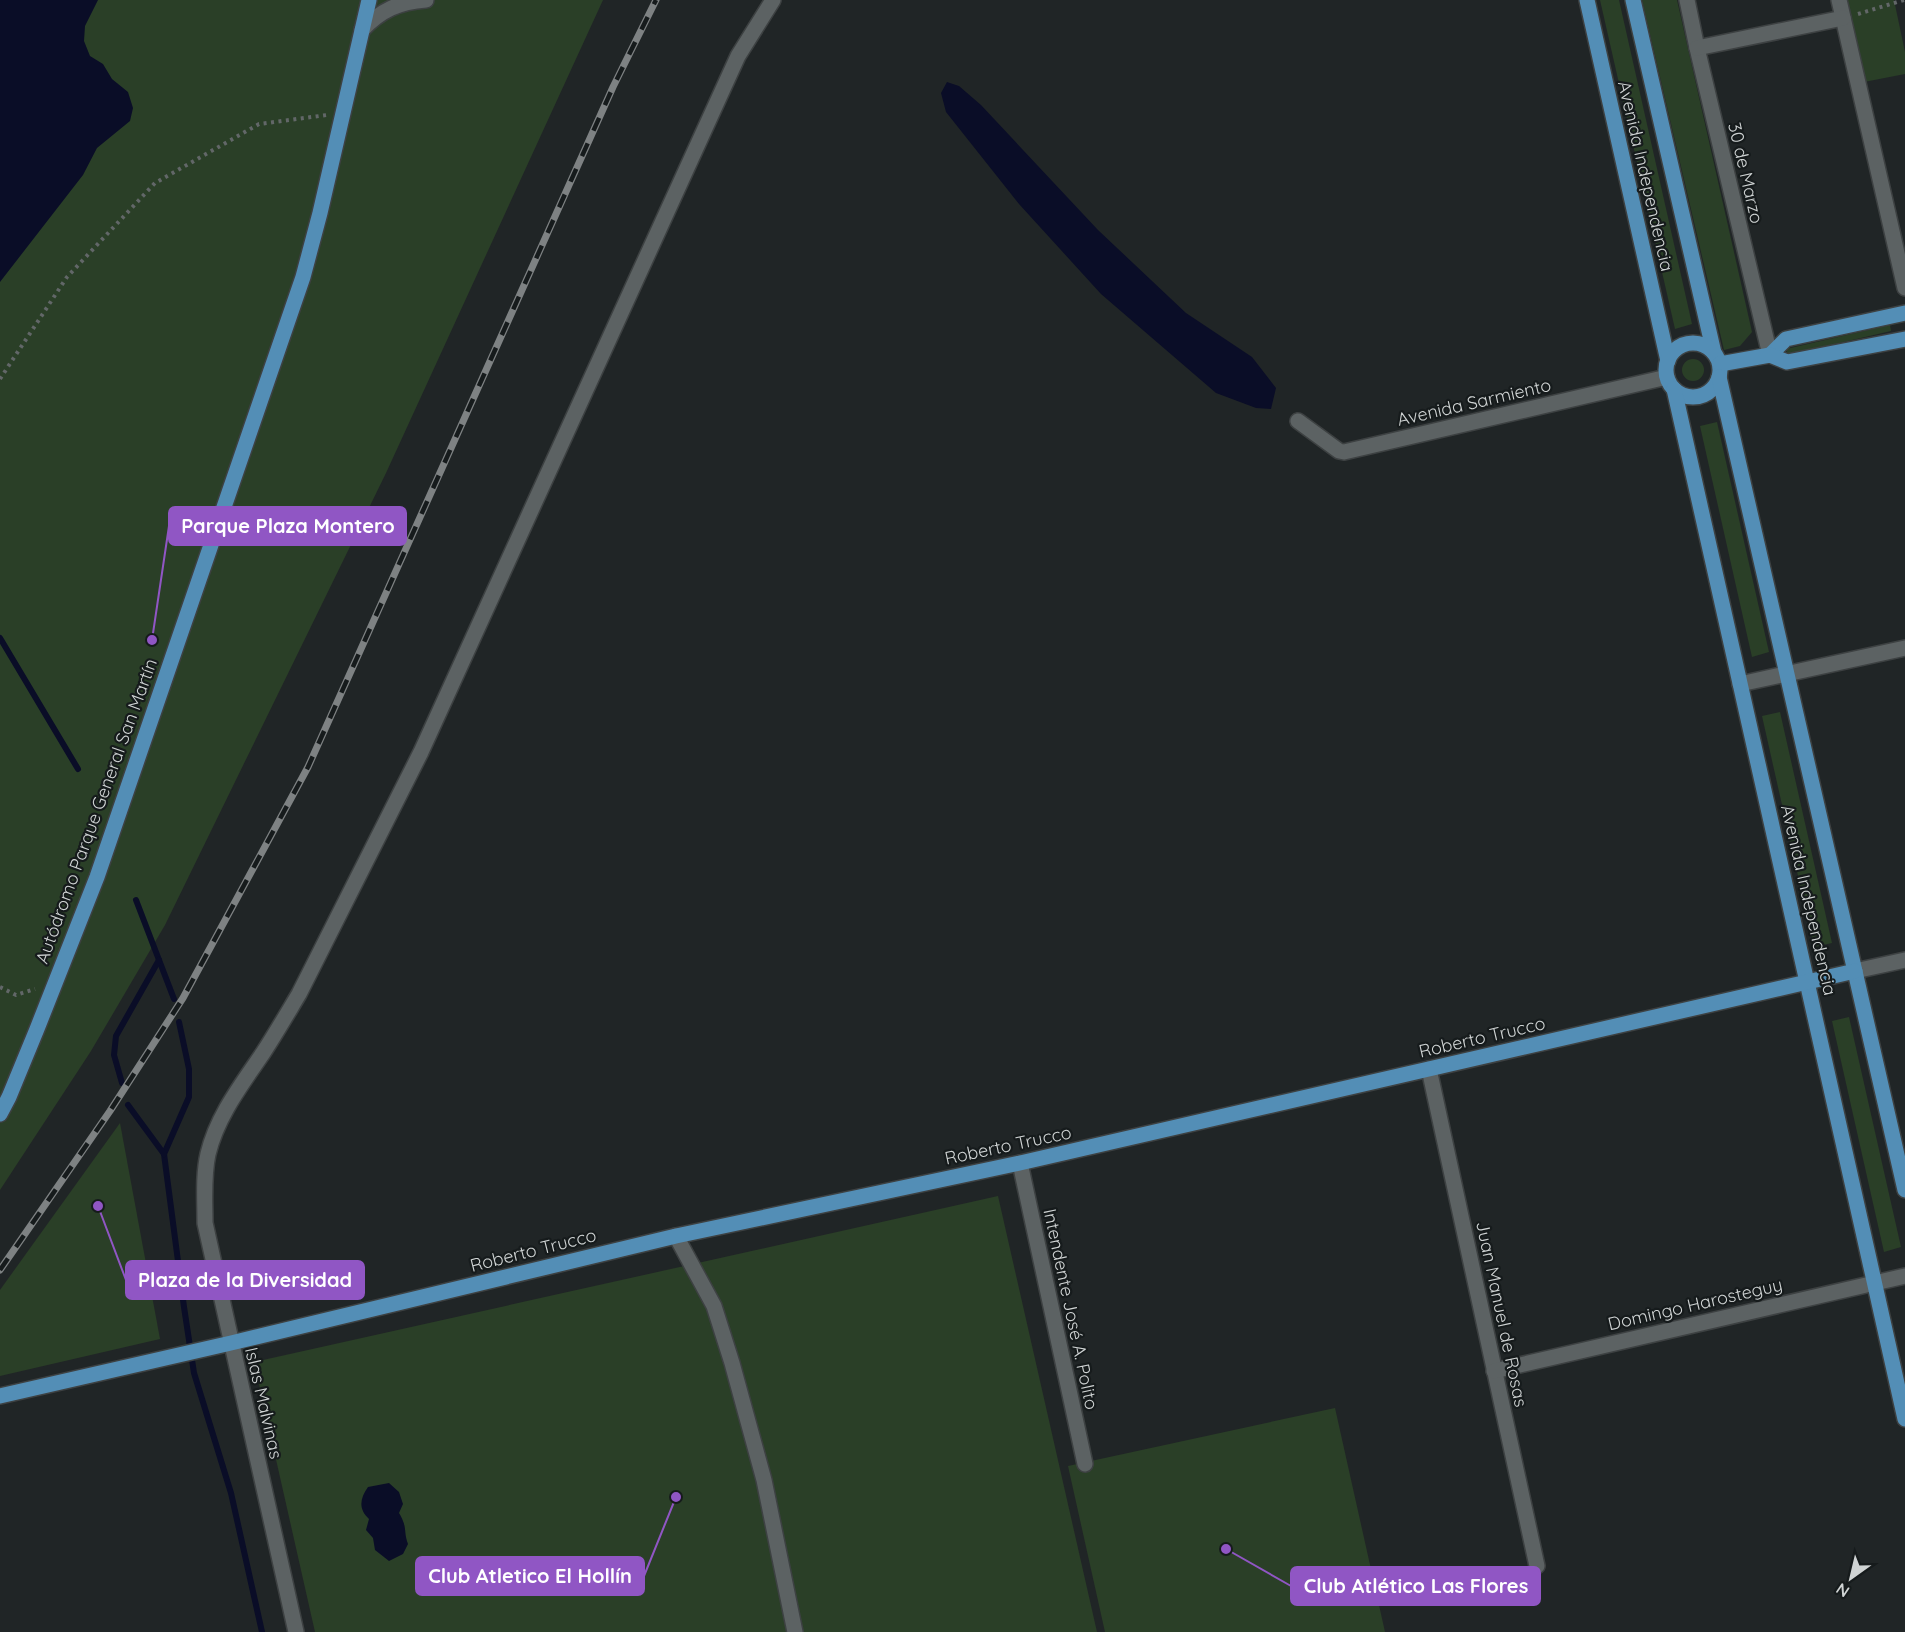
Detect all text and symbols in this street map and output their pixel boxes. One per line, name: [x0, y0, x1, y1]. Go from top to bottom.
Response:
street label: Avenida Independencia: [1613, 79, 1679, 273]
street label: 30 de Marzo: [1723, 120, 1769, 226]
street label: Avenida Sarmiento: [1395, 373, 1553, 431]
callout: Parque Plaza Montero: [169, 507, 406, 545]
text: Parque Plaza Montero: [181, 513, 395, 538]
street label: Autódromo Parque General San Martín: [30, 655, 162, 967]
street label: Avenida Independencia: [1776, 803, 1842, 997]
street label: Roberto Trucco: [1416, 1011, 1548, 1063]
street label: Roberto Trucco: [942, 1120, 1074, 1170]
street label: Intendente José A. Polito: [1038, 1206, 1104, 1412]
street label: Juan Manuel de Rosas: [1471, 1219, 1533, 1409]
street label: Roberto Trucco: [468, 1223, 598, 1277]
callout: Plaza de la Diversidad: [126, 1261, 364, 1299]
text: Plaza de la Diversidad: [138, 1267, 352, 1292]
street label: Domingo Harosteguy: [1605, 1273, 1785, 1335]
street label: Islas Malvinas: [240, 1345, 288, 1461]
north arrow: [1821, 1548, 1881, 1608]
callout: Club Atletico El Hollín: [416, 1557, 644, 1595]
text: Club Atletico El Hollín: [428, 1563, 632, 1588]
callout: Club Atlético Las Flores: [1291, 1567, 1540, 1605]
text: Club Atlético Las Flores: [1304, 1573, 1528, 1598]
text: N: [1832, 1579, 1853, 1602]

